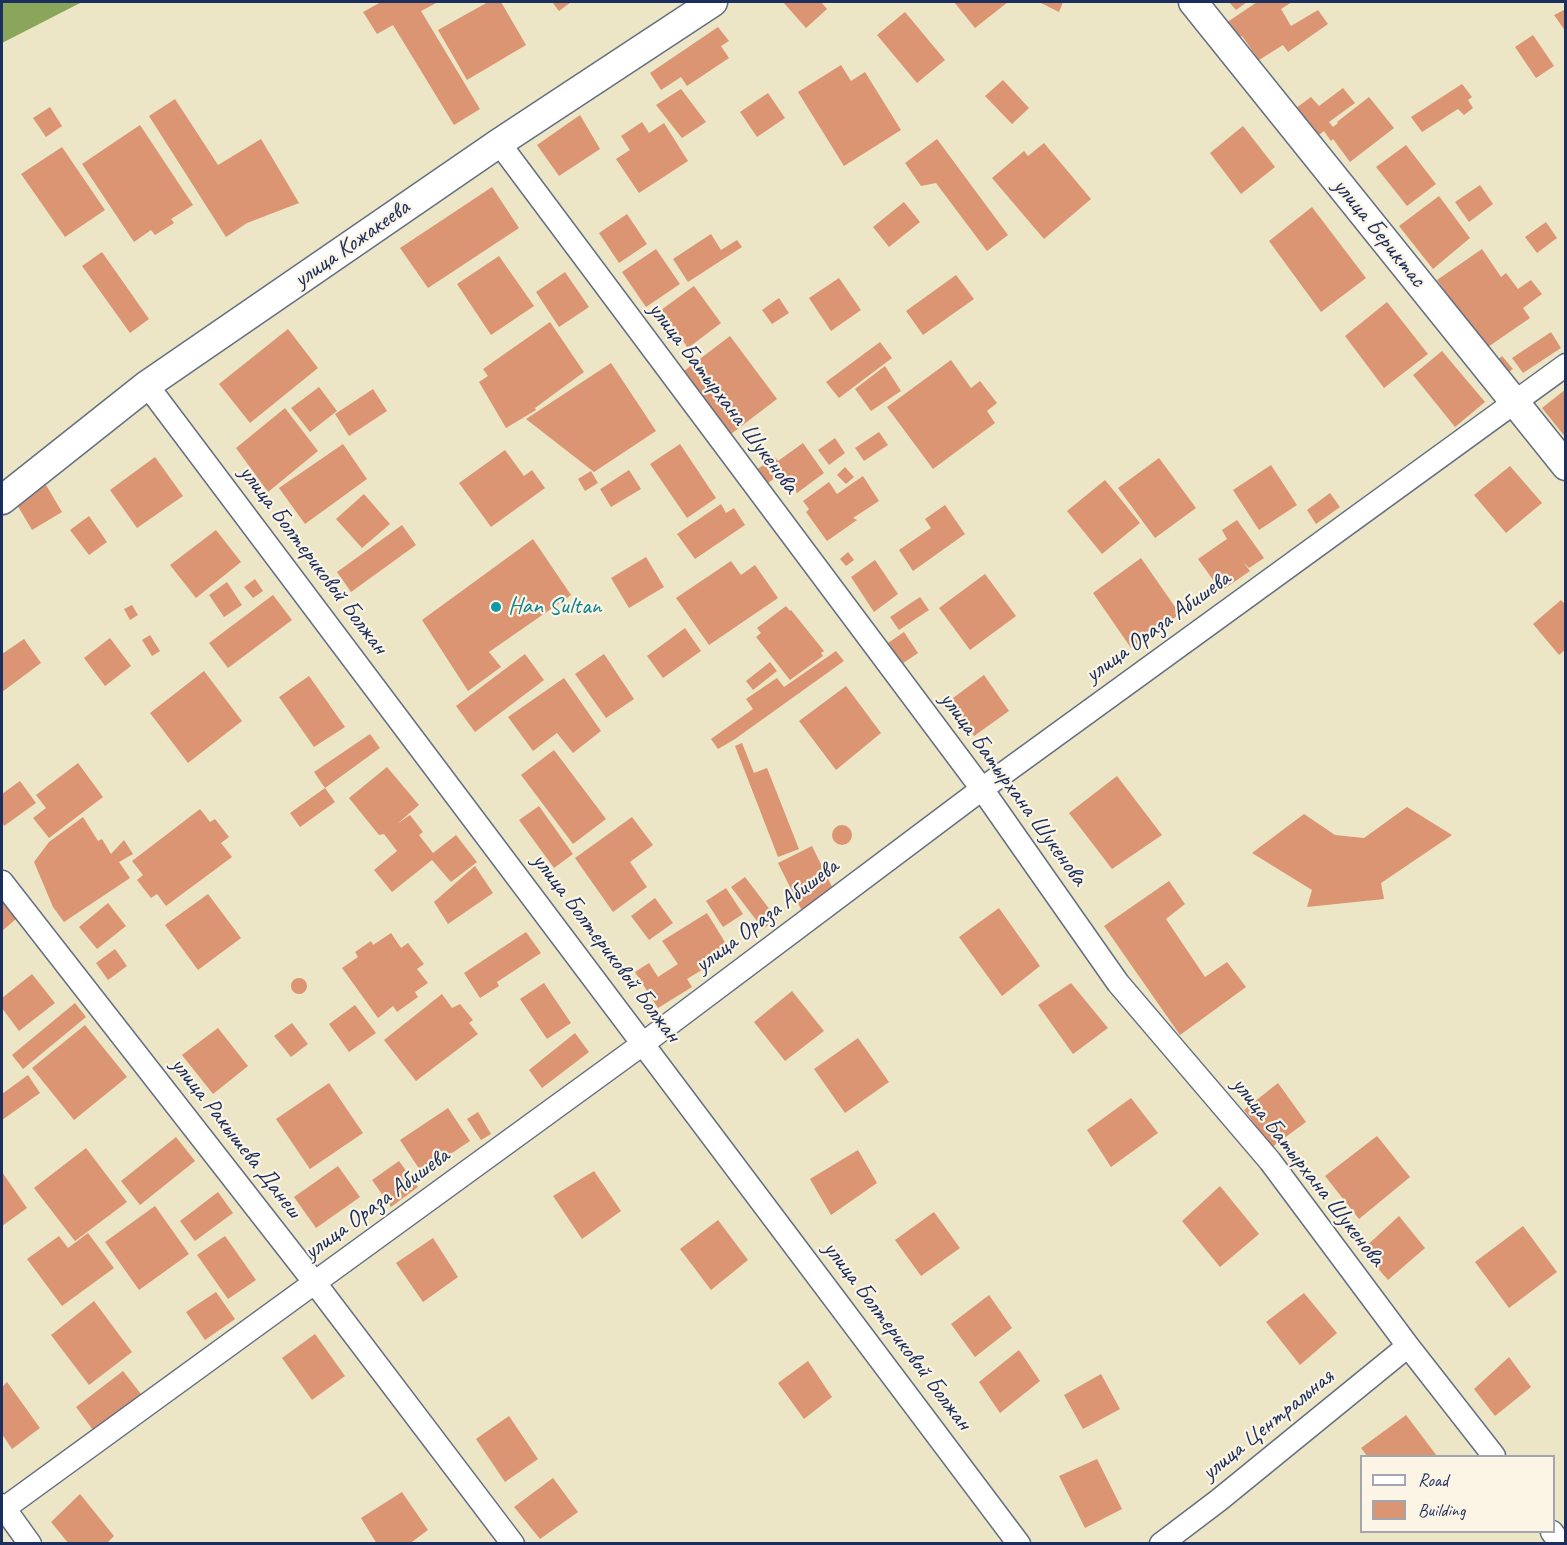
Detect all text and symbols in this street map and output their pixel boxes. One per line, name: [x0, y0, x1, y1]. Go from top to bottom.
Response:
street label: улица Бериктас: [1326, 173, 1432, 293]
street label: улица Кожакеева: [288, 194, 416, 294]
street label: улица Батырхана Шукенова: [641, 296, 805, 500]
street label: улица Болтериковой Болжан: [232, 460, 394, 660]
street label: улица Ораза Абишева: [1080, 565, 1236, 689]
place label: Han Sultan: [508, 593, 601, 621]
marker: Han Sultan: [489, 600, 503, 614]
street label: улица Батырхана Шукенова: [933, 686, 1093, 892]
street label: улица Болтериковой Болжан: [525, 848, 687, 1048]
street label: улица Ораза Абишева: [689, 853, 845, 979]
street label: улица Ракышева Данеш: [164, 1052, 308, 1224]
street label: улица Батырхана Шукенова: [1225, 1071, 1391, 1273]
street label: улица Ораза Абишева: [299, 1142, 455, 1266]
street label: улица Болтериковой Болжан: [816, 1236, 978, 1436]
street label: улица Центральная: [1196, 1363, 1340, 1487]
legend: [1360, 1455, 1555, 1533]
text: Road: [1418, 1469, 1448, 1491]
text: Building: [1418, 1499, 1465, 1521]

